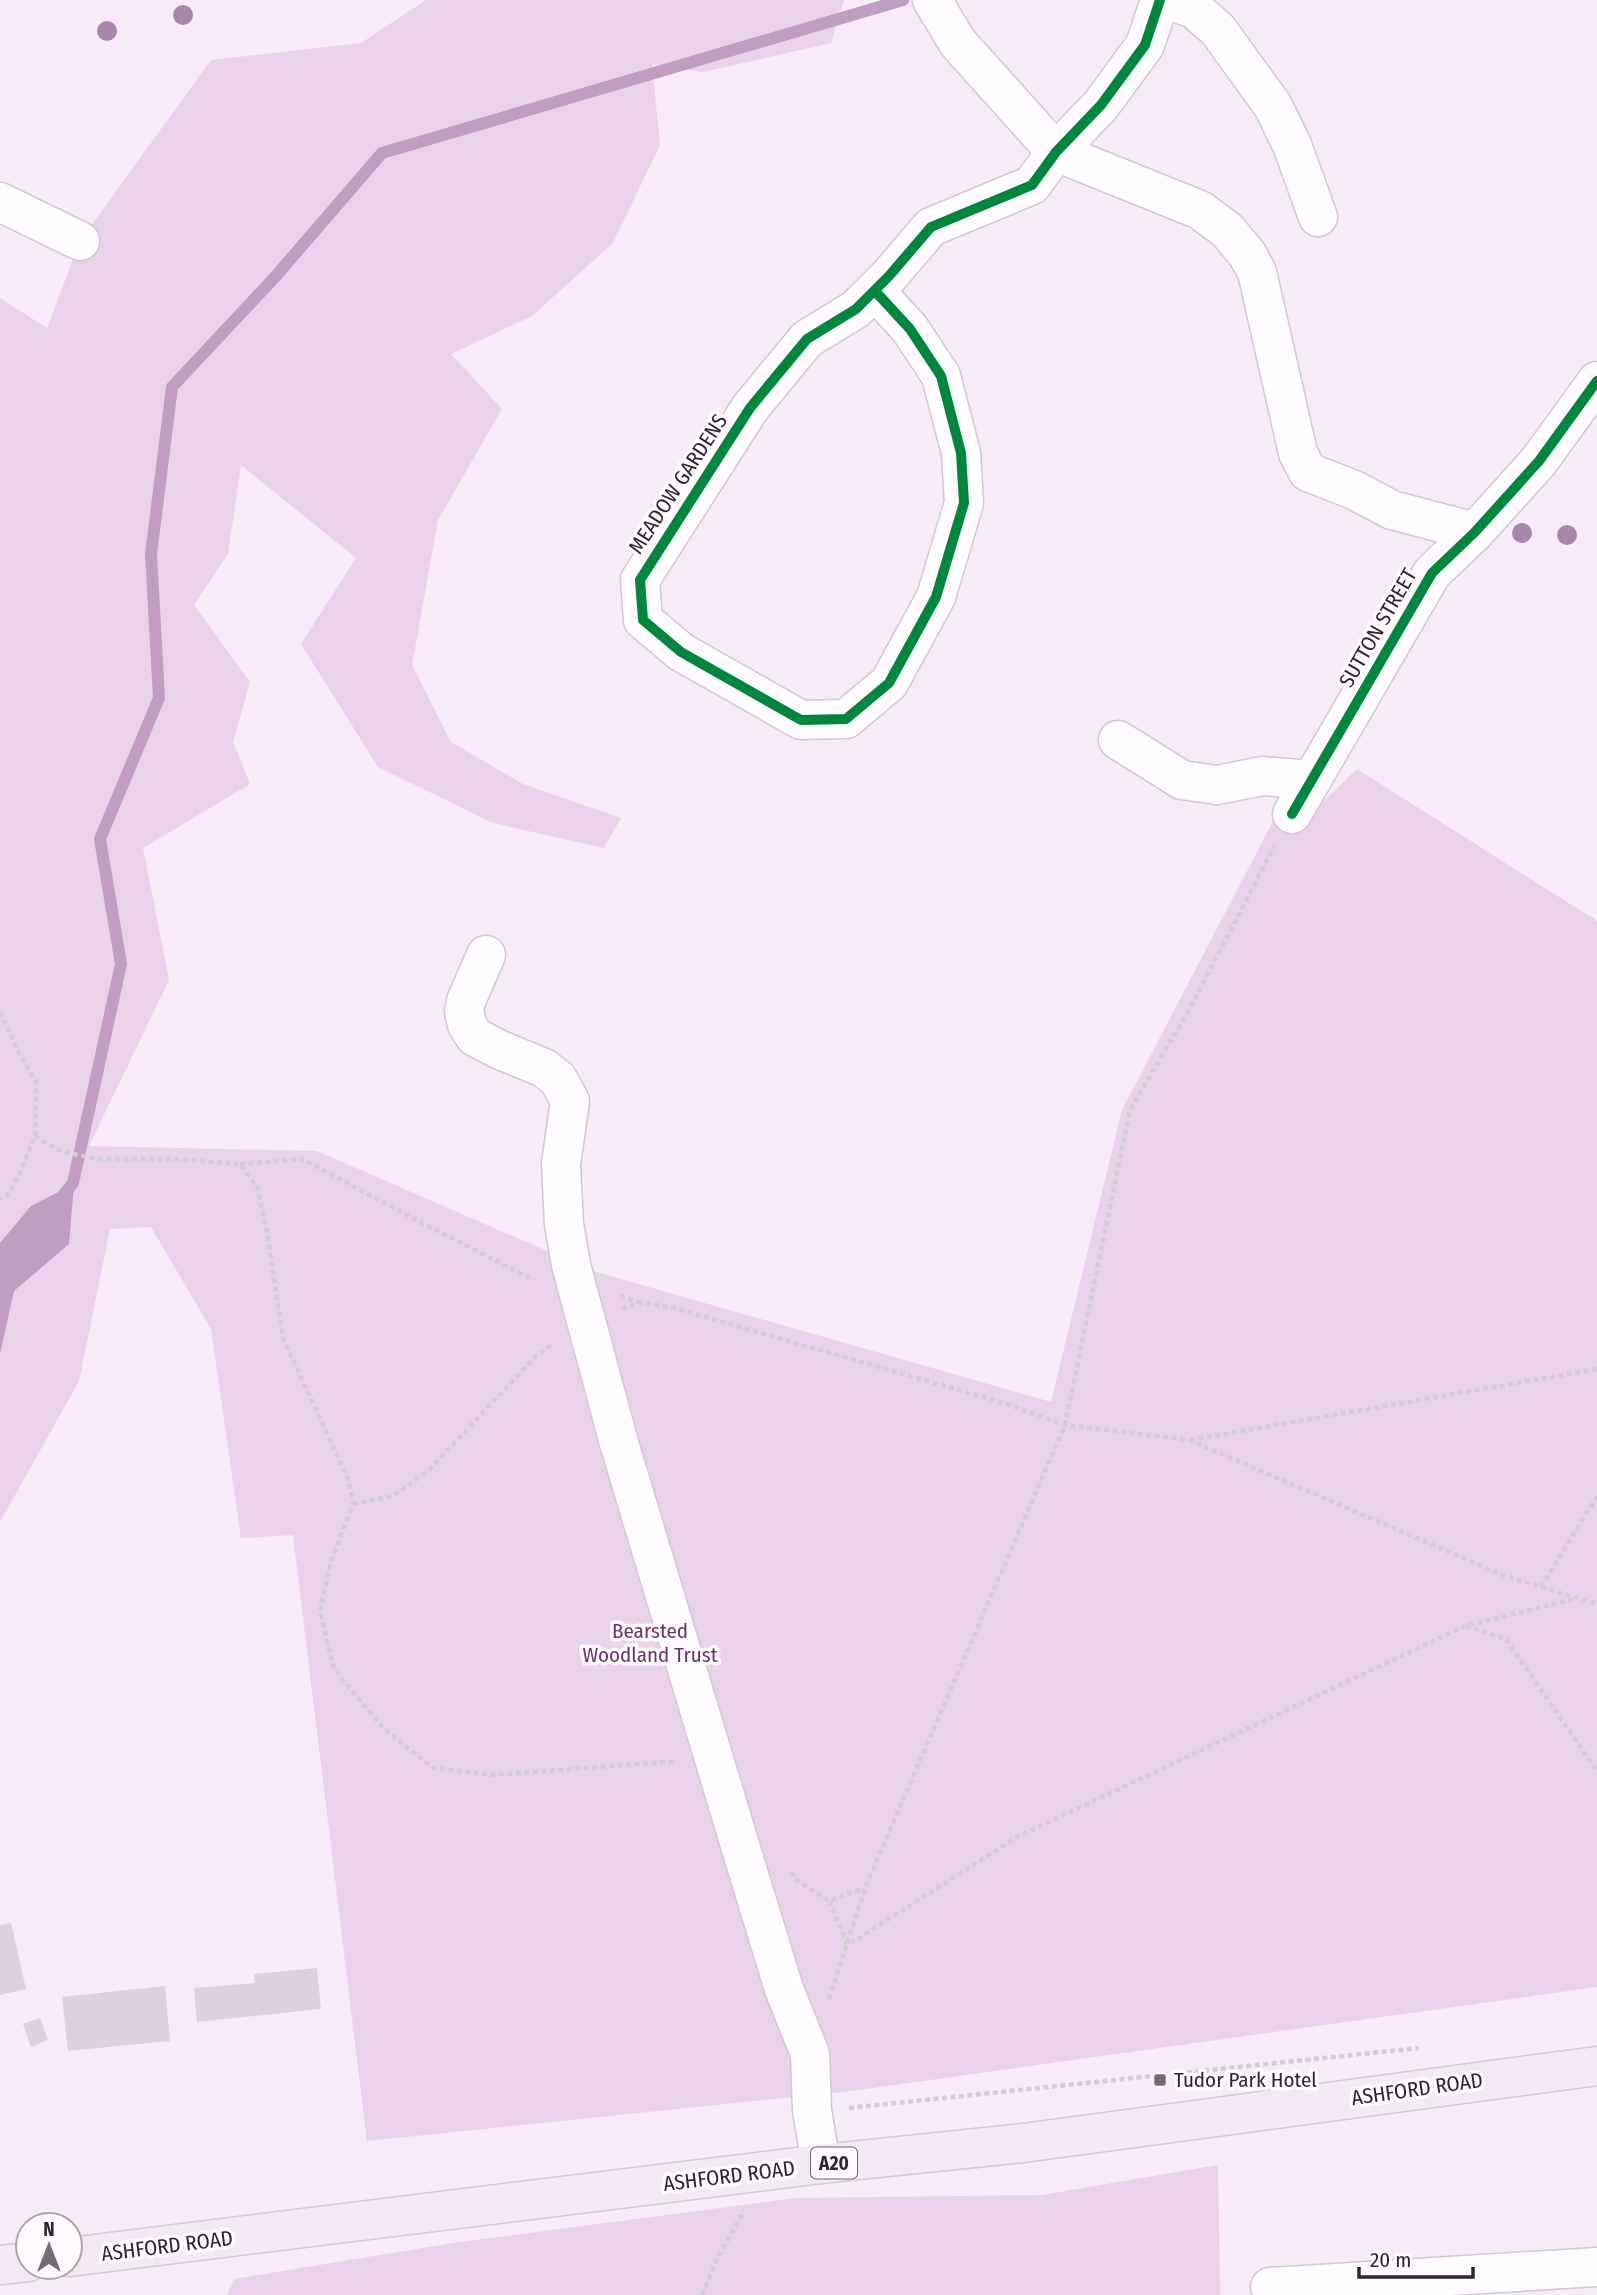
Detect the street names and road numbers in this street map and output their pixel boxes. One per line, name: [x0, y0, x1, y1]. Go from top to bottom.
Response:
street label: MEADOW GARDENS: [623, 409, 733, 559]
street label: SUTTON STREET: [1334, 564, 1423, 692]
street label: ASHFORD ROAD: [1350, 2067, 1484, 2111]
road number: A20: [811, 2148, 857, 2178]
street label: ASHFORD ROAD: [662, 2155, 796, 2197]
street label: ASHFORD ROAD: [100, 2225, 234, 2267]

